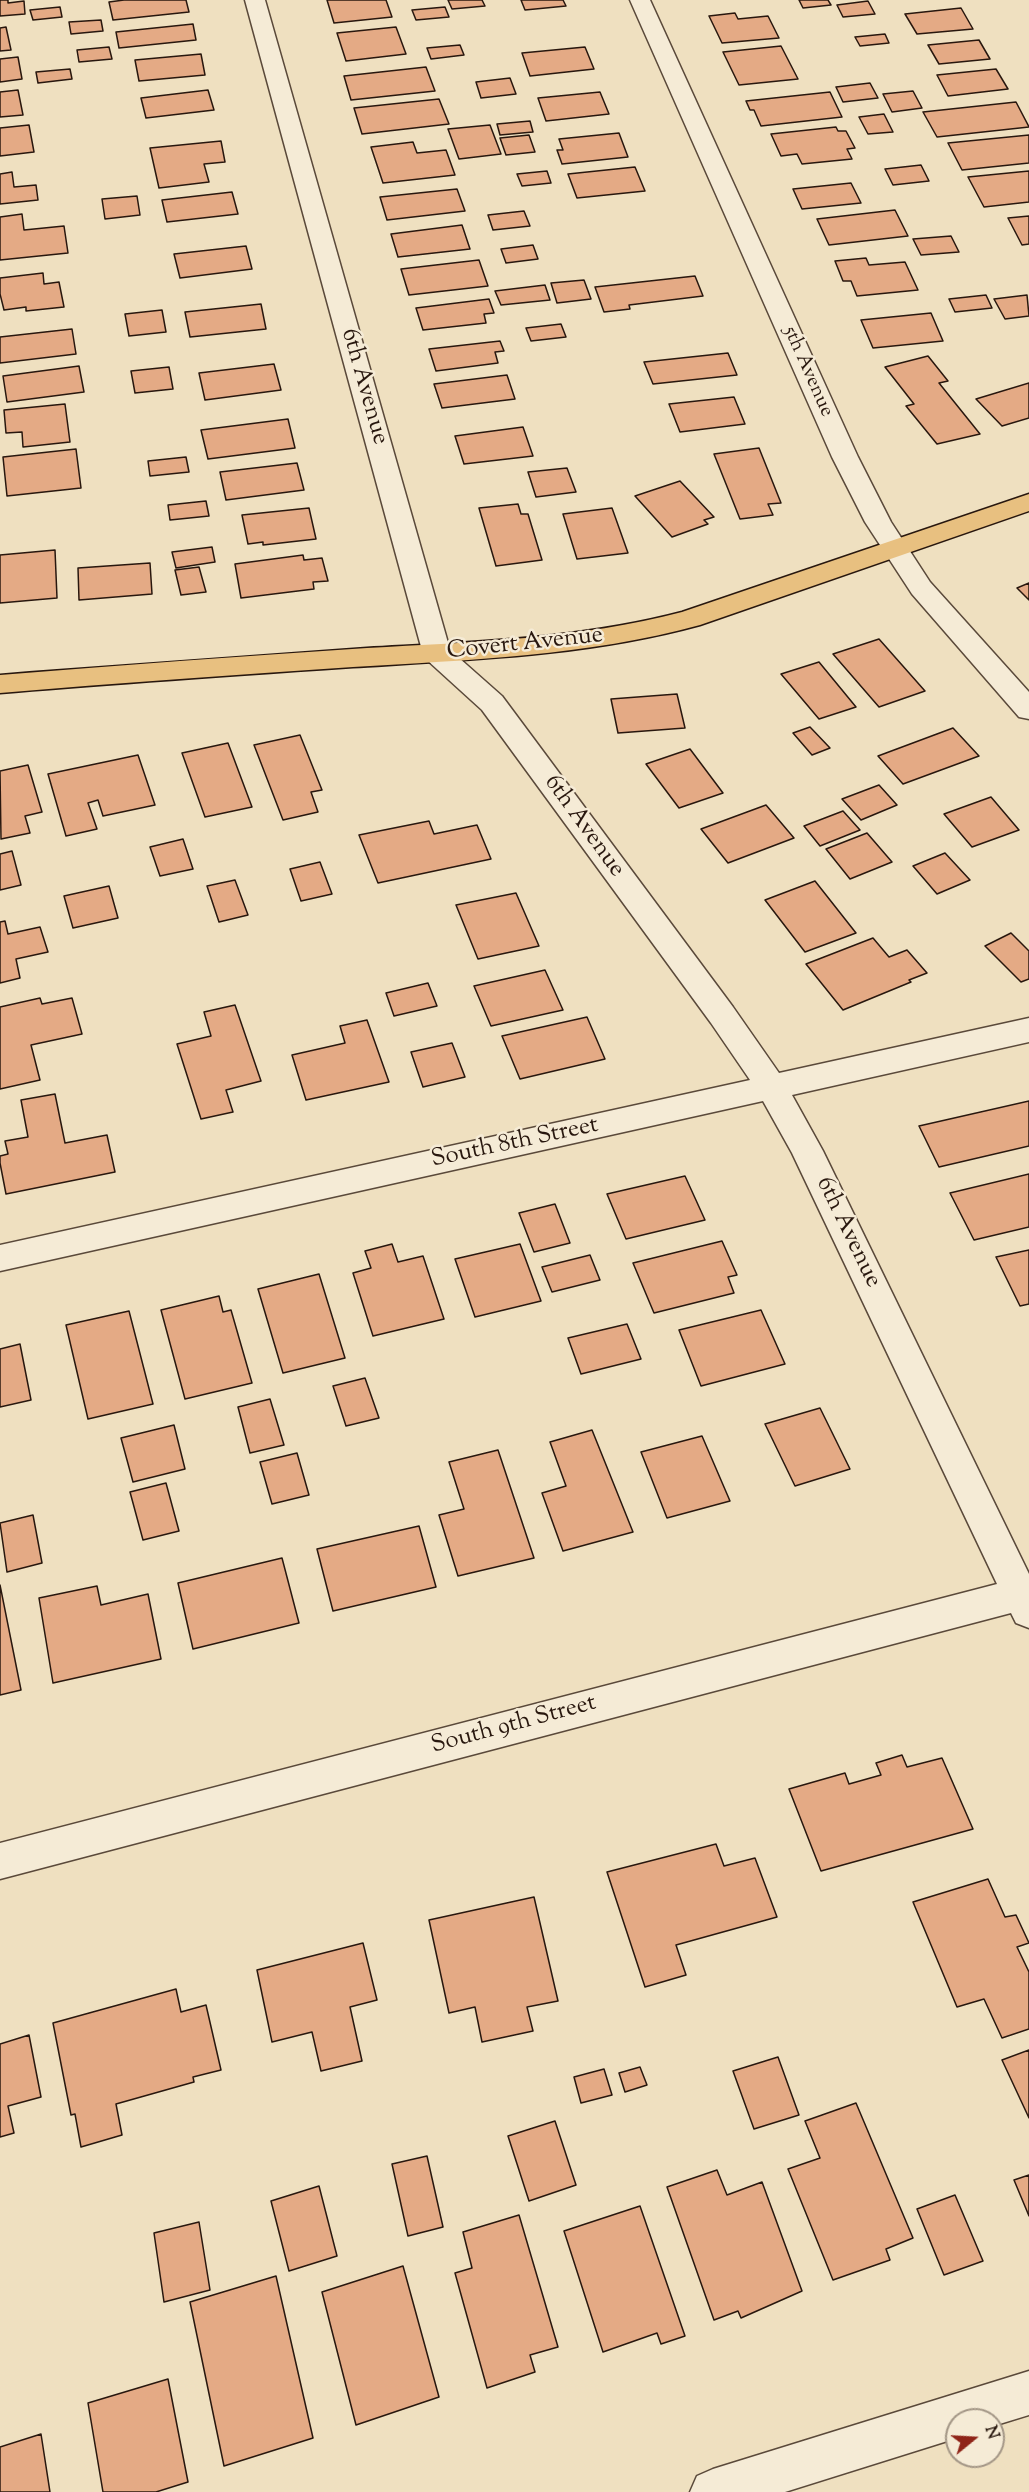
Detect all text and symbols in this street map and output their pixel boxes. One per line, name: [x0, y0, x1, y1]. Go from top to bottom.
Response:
street label: 5th Avenue: [776, 323, 838, 421]
street label: 6th Avenue: [333, 326, 393, 448]
street label: Covert Avenue: [446, 622, 604, 668]
street label: 6th Avenue: [536, 770, 630, 884]
street label: South 8th Street: [429, 1112, 601, 1176]
street label: 6th Avenue: [808, 1173, 886, 1293]
street label: South 9th Street: [428, 1690, 600, 1762]
north arrow: [945, 2408, 1005, 2468]
text: N: [978, 2423, 1004, 2443]

